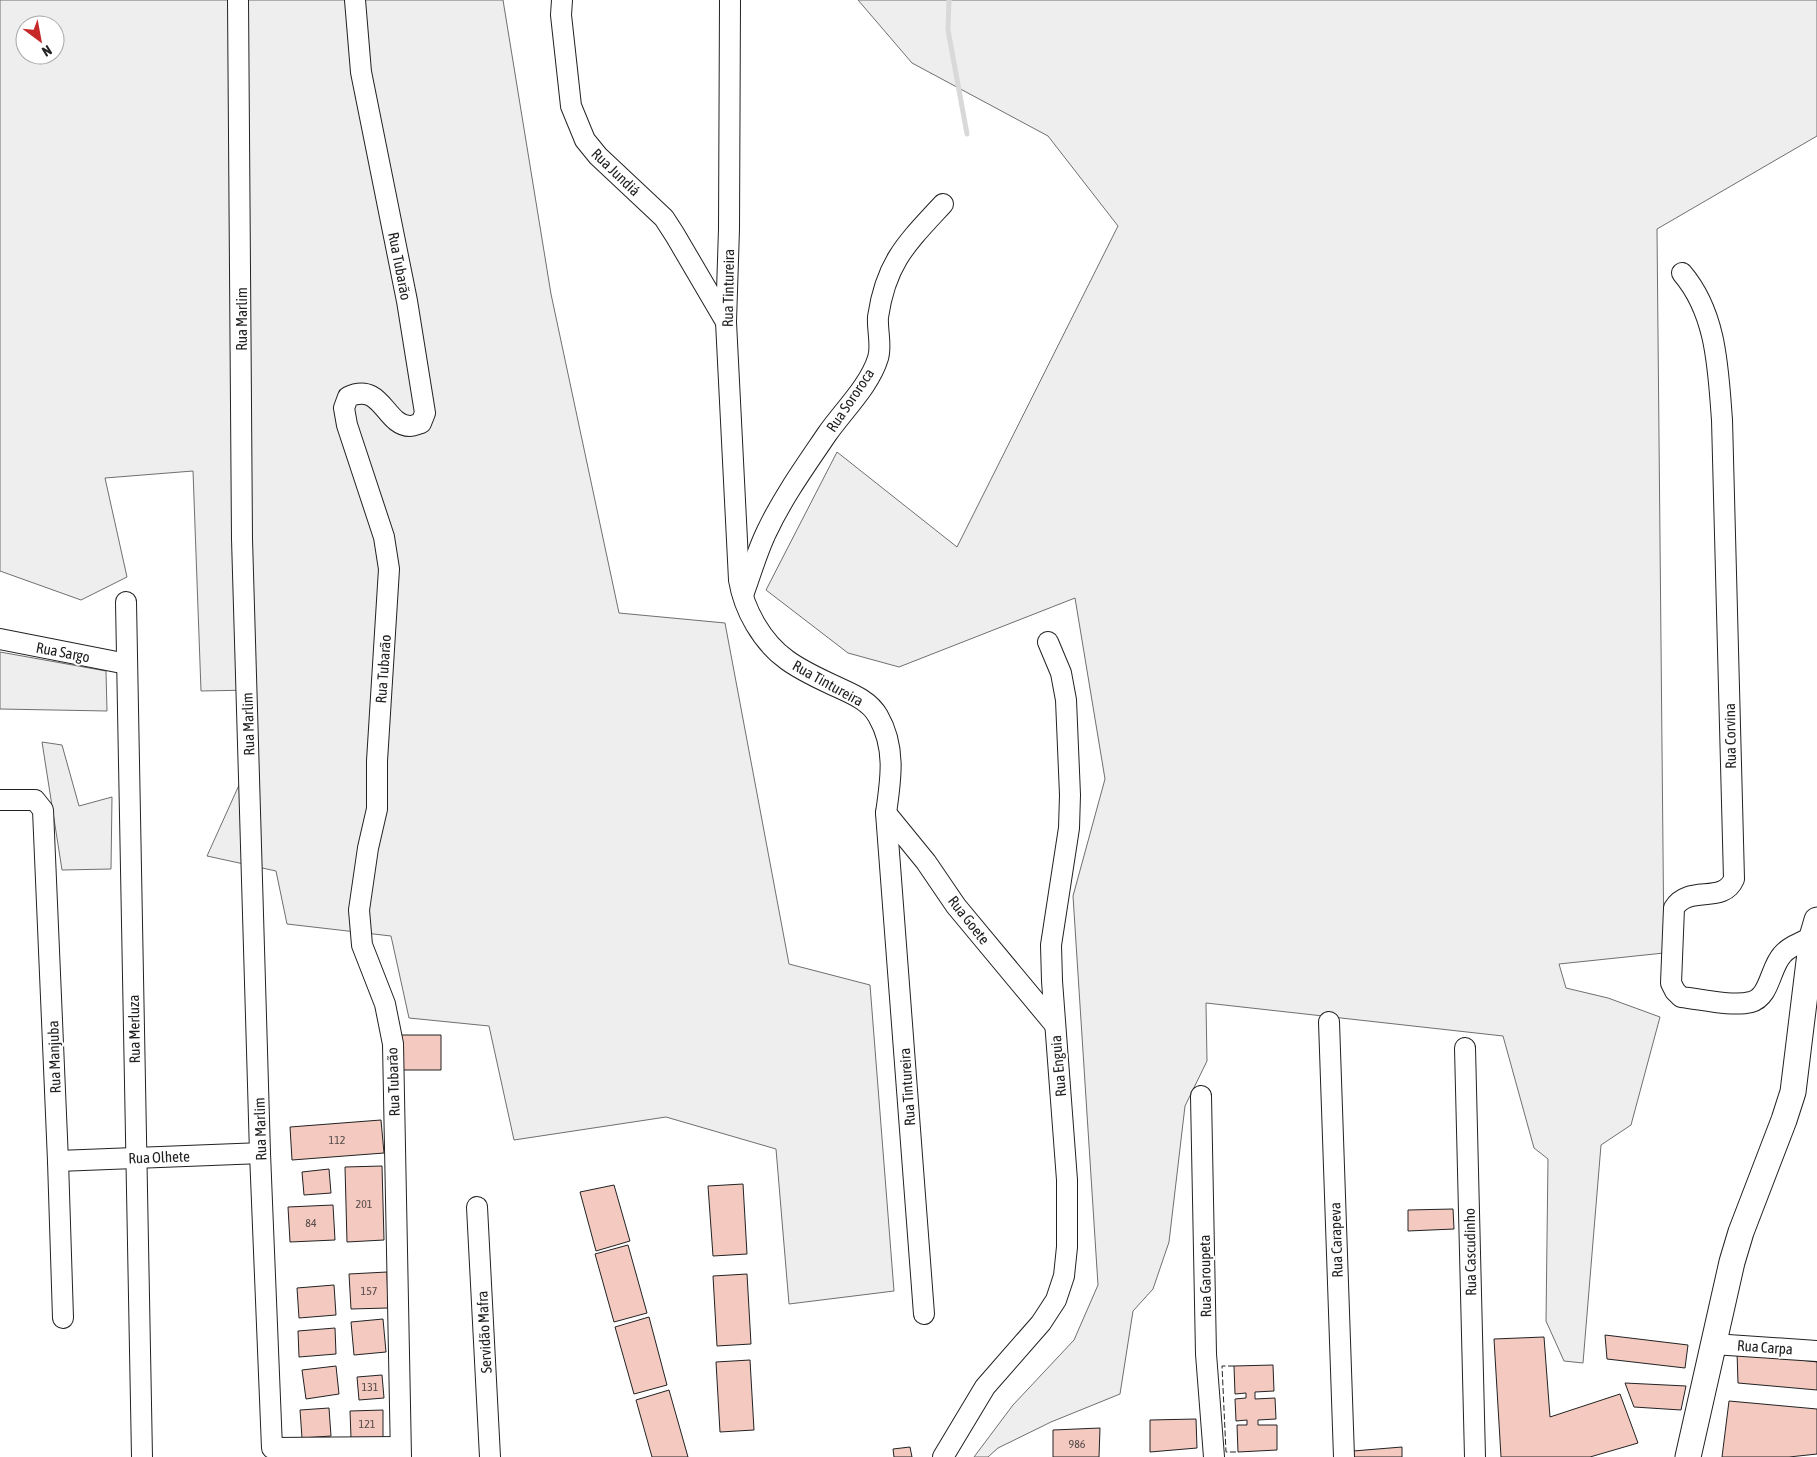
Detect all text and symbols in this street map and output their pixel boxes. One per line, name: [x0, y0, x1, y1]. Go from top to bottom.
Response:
north arrow: [15, 15, 65, 65]
text: N: [39, 42, 55, 60]
street label: Rua Jundiá: [588, 145, 644, 199]
street label: Rua Tubarão: [385, 230, 415, 302]
street label: Rua Tintureira: [719, 249, 737, 327]
street label: Rua Marlim: [233, 287, 250, 351]
street label: Rua Sororoca: [823, 365, 877, 435]
street label: Rua Tubarão: [372, 634, 394, 704]
street label: Rua Sargo: [35, 638, 91, 666]
street label: Rua Tintureira: [790, 657, 866, 709]
street label: Rua Marlim: [238, 692, 258, 756]
street label: Rua Corvina: [1721, 703, 1739, 769]
street label: Rua Goete: [945, 892, 993, 948]
street label: Rua Merluza: [125, 995, 143, 1063]
street label: Rua Manjuba: [44, 1020, 64, 1094]
street label: Rua Enguia: [1047, 1035, 1069, 1097]
street label: Rua Tubarão: [383, 1047, 403, 1117]
street label: Rua Tintureira: [896, 1047, 918, 1127]
street label: Rua Marlim: [250, 1097, 270, 1161]
house number: 112: [329, 1133, 345, 1147]
street label: Rua Olhete: [128, 1147, 190, 1167]
house number: 201: [356, 1197, 373, 1211]
street label: Rua Carapeva: [1326, 1202, 1346, 1278]
street label: Rua Cascudinho: [1461, 1208, 1479, 1296]
house number: 84: [305, 1216, 317, 1230]
street label: Rua Garoupeta: [1196, 1235, 1214, 1317]
house number: 157: [361, 1284, 378, 1298]
street label: Servidão Mafra: [473, 1290, 495, 1374]
street label: Rua Carpa: [1736, 1337, 1794, 1357]
house number: 131: [362, 1380, 379, 1394]
house number: 121: [359, 1417, 376, 1431]
house number: 986: [1069, 1437, 1086, 1451]

